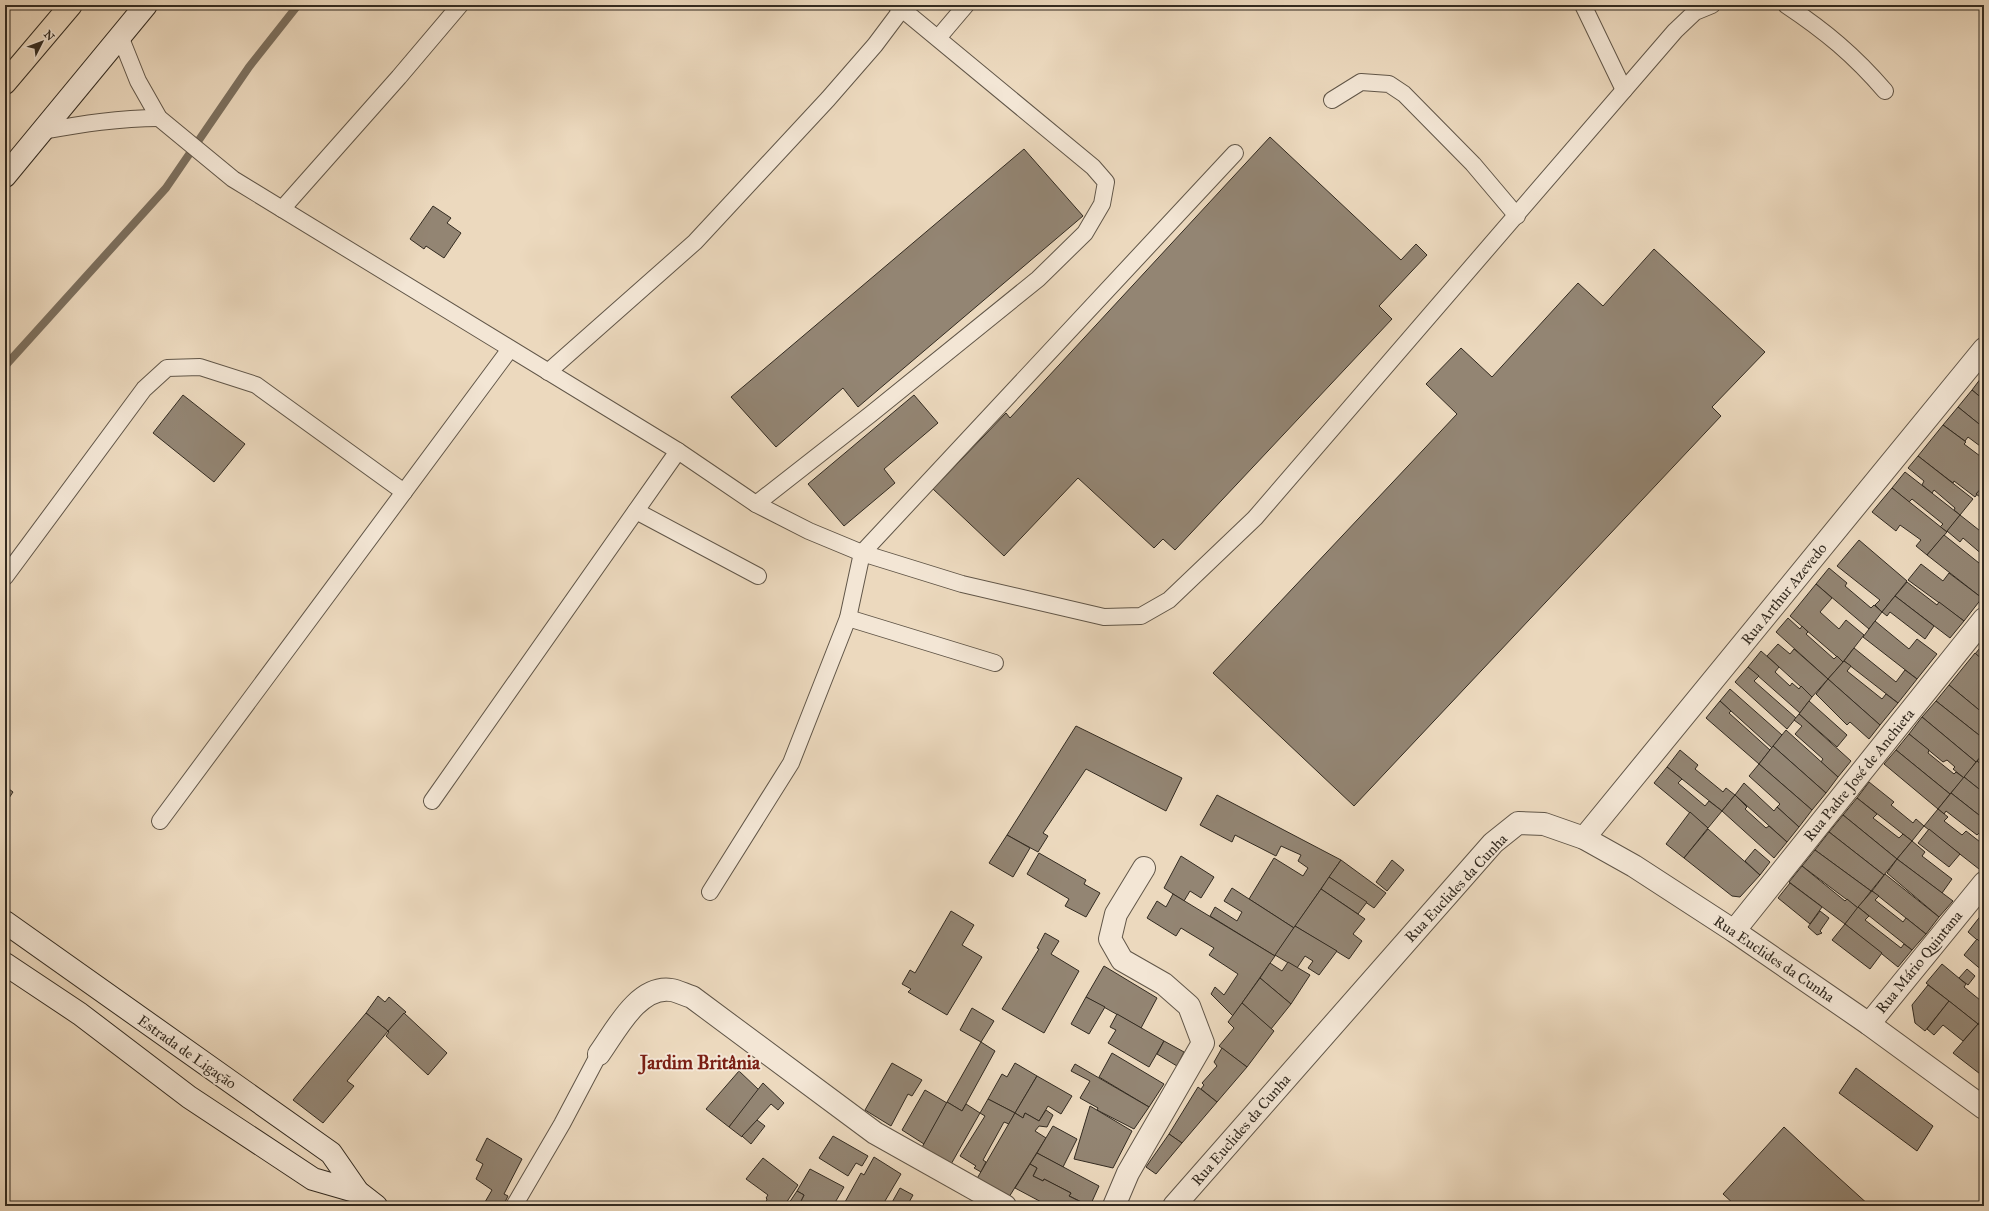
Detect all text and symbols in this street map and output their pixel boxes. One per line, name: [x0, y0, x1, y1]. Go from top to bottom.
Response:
north arrow: [22, 22, 62, 62]
text: N: [41, 28, 57, 44]
street label: Rua Arthur Azevedo: [1737, 539, 1831, 649]
street label: Rua Padre José de Anchieta: [1800, 705, 1919, 846]
street label: Rua Euclides da Cunha: [1401, 830, 1511, 946]
street label: Rua Mário Quintana: [1872, 906, 1966, 1017]
street label: Rua Euclides da Cunha: [1710, 912, 1838, 1006]
street label: Estrada de Ligação: [134, 1011, 240, 1093]
district label: Jardim Britânia: [637, 1051, 761, 1075]
street label: Rua Euclides da Cunha: [1188, 1070, 1295, 1189]

